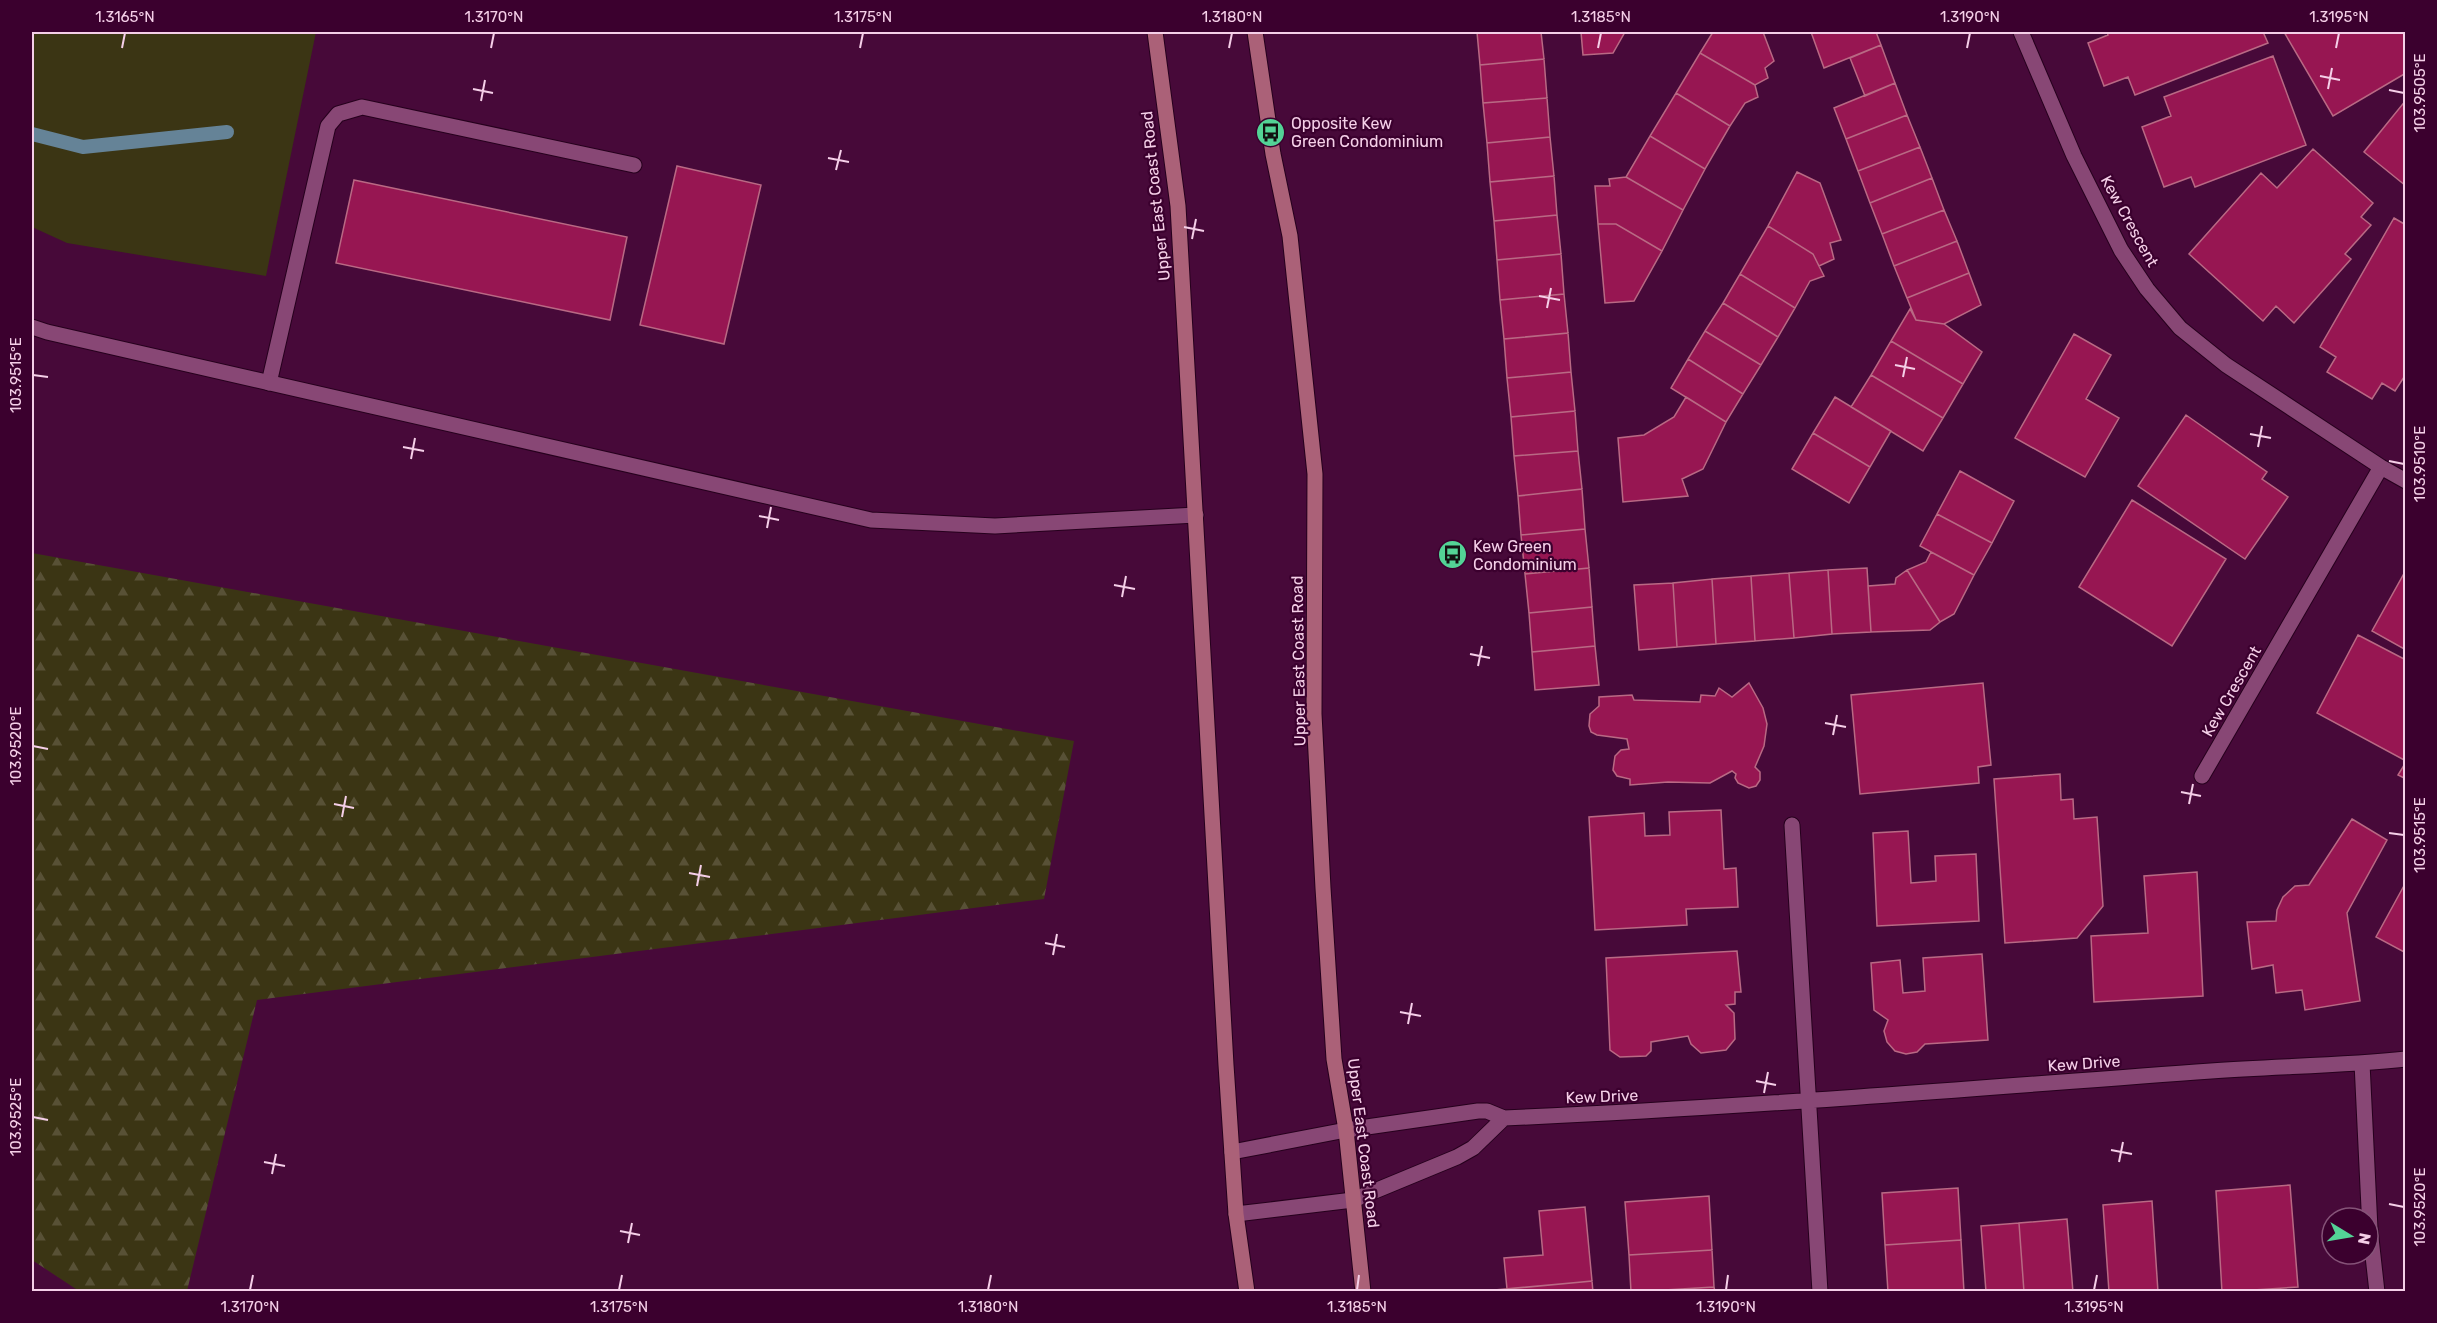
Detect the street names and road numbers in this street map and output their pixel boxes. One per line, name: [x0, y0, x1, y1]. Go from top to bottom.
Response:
street label: Upper East Coast Road: [1137, 110, 1174, 282]
street label: Kew Crescent: [2097, 172, 2163, 270]
street label: Upper East Coast Road: [1288, 576, 1309, 746]
street label: Kew Crescent: [2198, 643, 2265, 740]
street label: Kew Drive: [2047, 1051, 2121, 1076]
street label: Upper East Coast Road: [1344, 1057, 1383, 1229]
street label: Kew Drive: [1565, 1086, 1639, 1107]

